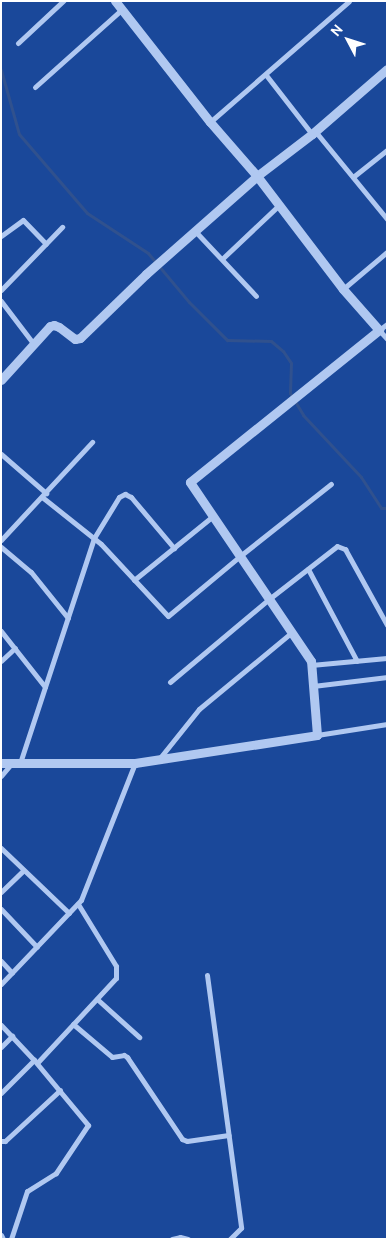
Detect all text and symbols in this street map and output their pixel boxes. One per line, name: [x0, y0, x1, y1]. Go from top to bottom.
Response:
north arrow: [323, 15, 373, 65]
text: N: [326, 21, 347, 40]

